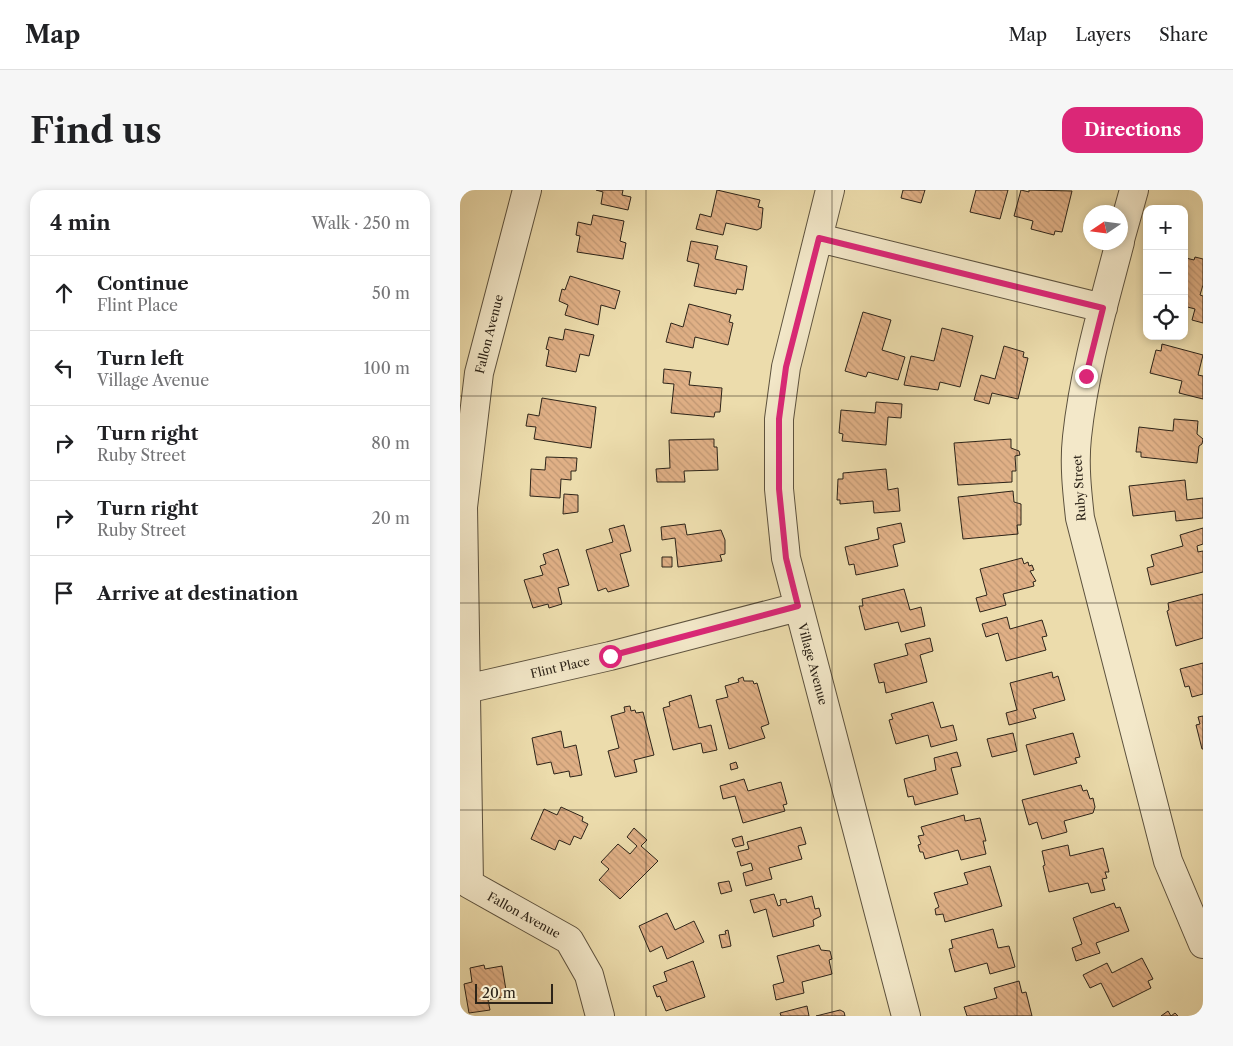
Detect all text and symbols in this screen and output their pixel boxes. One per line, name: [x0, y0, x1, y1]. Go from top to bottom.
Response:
text: Map: [25, 20, 80, 49]
text: Map: [1009, 24, 1047, 46]
text: Layers: [1075, 24, 1131, 46]
text: Share: [1159, 24, 1208, 46]
button: Directions: [1062, 107, 1203, 153]
text: Find us: [30, 109, 162, 152]
north arrow: [1083, 205, 1128, 250]
map controls: [1143, 205, 1188, 340]
button: +: [1143, 205, 1188, 250]
text: 4 min: [50, 210, 111, 235]
text: Walk · 250 m: [312, 213, 410, 233]
button: −: [1143, 250, 1188, 295]
text: Continue: [97, 272, 189, 295]
icon: ahead: [50, 279, 78, 307]
text: 50 m: [372, 283, 410, 303]
street label: Fallon Avenue: [472, 293, 506, 375]
text: Flint Place: [97, 295, 178, 315]
button: locate: [1143, 295, 1188, 340]
text: Turn left: [97, 347, 184, 370]
icon: left: [50, 354, 78, 382]
text: 100 m: [364, 358, 410, 378]
route end: [1075, 365, 1098, 388]
text: Village Avenue: [97, 370, 209, 390]
text: Turn right: [97, 422, 198, 445]
icon: right: [50, 429, 78, 457]
text: 80 m: [371, 433, 410, 453]
text: Ruby Street: [97, 445, 186, 465]
street label: Ruby Street: [1069, 453, 1089, 522]
text: Turn right: [97, 497, 198, 520]
icon: right: [50, 504, 78, 532]
text: 20 m: [371, 508, 410, 528]
text: Ruby Street: [97, 520, 186, 540]
icon: arrive: [50, 579, 78, 607]
text: Arrive at destination: [97, 582, 298, 605]
street label: Village Avenue: [795, 620, 831, 707]
route start: [599, 645, 622, 668]
street label: Flint Place: [529, 653, 592, 681]
street label: Fallon Avenue: [485, 889, 563, 941]
scale bar: [475, 981, 552, 1004]
text: 20 m: [482, 984, 516, 1002]

